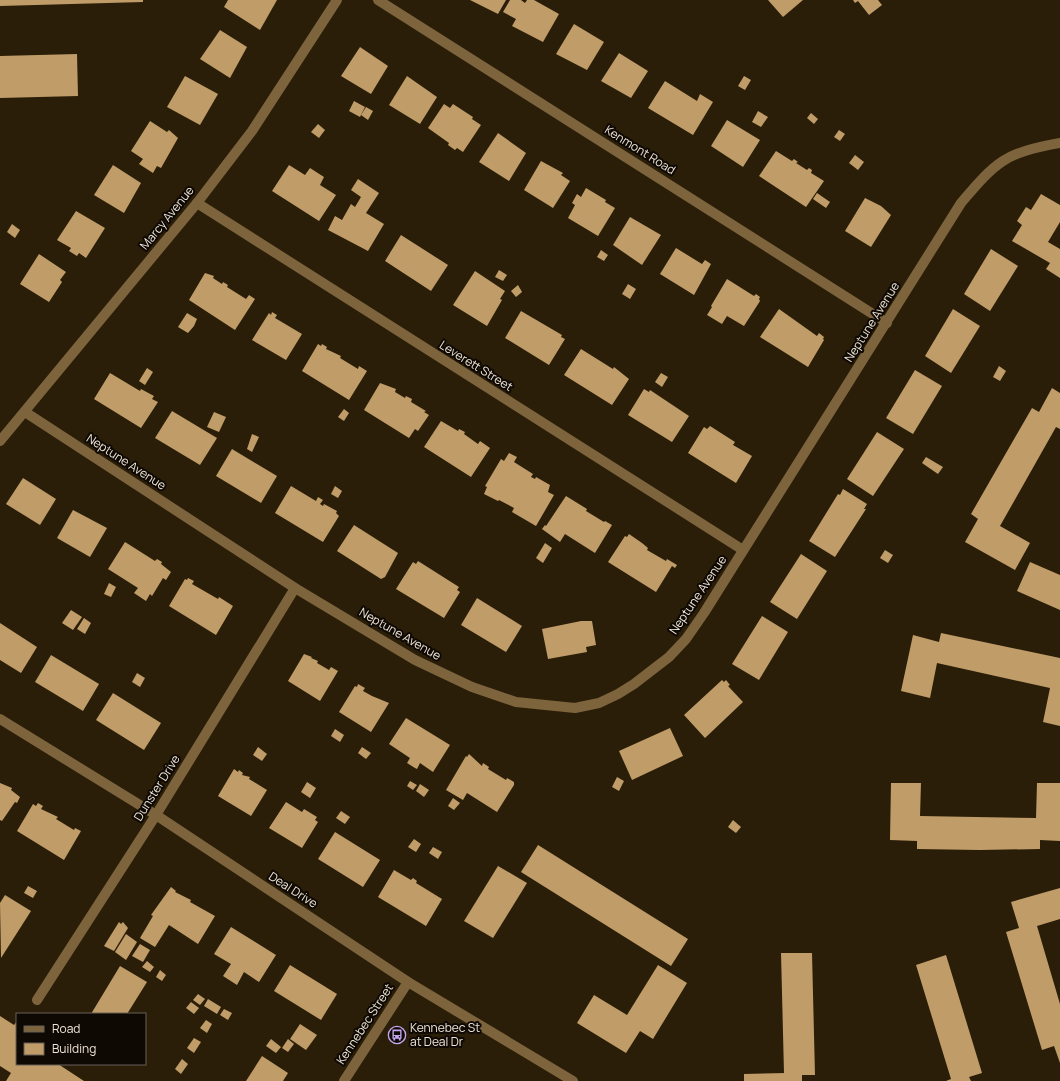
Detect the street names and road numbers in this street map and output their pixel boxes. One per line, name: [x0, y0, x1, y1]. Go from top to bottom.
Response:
street label: Kenmont Road: [602, 121, 679, 178]
street label: Marcy Avenue: [136, 182, 198, 253]
street label: Neptune Avenue: [840, 278, 903, 365]
street label: Leverett Street: [436, 336, 516, 395]
street label: Neptune Avenue: [83, 429, 169, 494]
street label: Neptune Avenue: [665, 552, 730, 637]
street label: Neptune Avenue: [356, 603, 444, 664]
street label: Dunster Drive: [129, 751, 184, 824]
street label: Deal Drive: [266, 868, 321, 912]
street label: Kennebec Street: [332, 980, 397, 1067]

